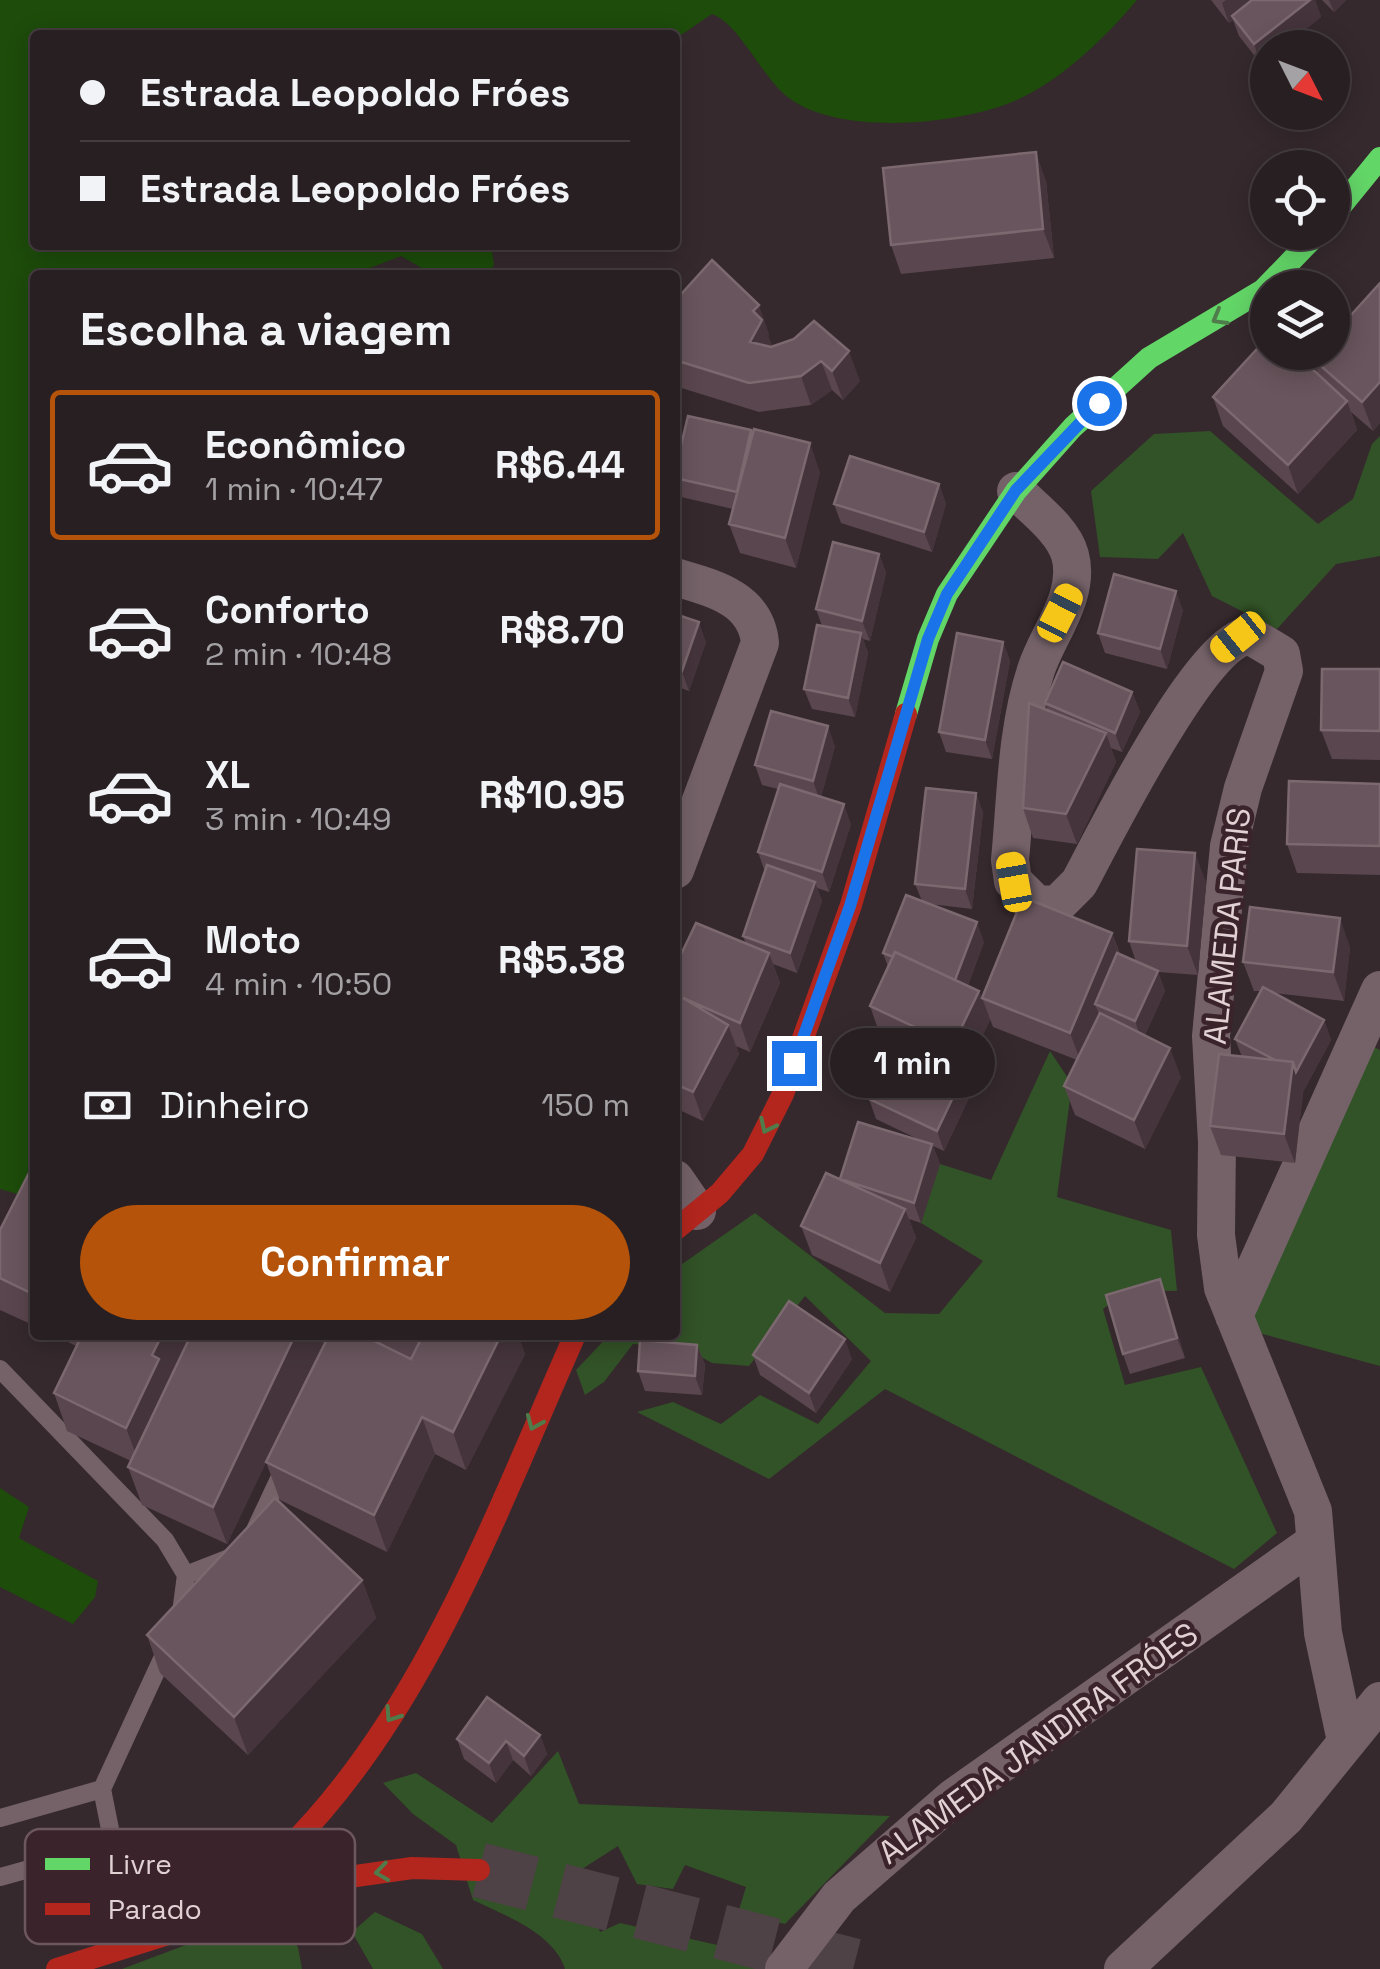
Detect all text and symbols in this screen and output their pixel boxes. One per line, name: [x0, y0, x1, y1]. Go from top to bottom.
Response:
north arrow: [1250, 30, 1350, 130]
map controls: [1250, 30, 1350, 370]
text: Estrada Leopoldo Fróes: [140, 69, 570, 117]
button: locate: [1250, 150, 1350, 250]
text: Estrada Leopoldo Fróes: [140, 165, 570, 213]
button: layers: [1250, 270, 1350, 370]
text: Escolha a viagem: [80, 301, 452, 358]
one-way arrow: [1212, 306, 1230, 325]
route start: [1077, 381, 1122, 426]
icon: car: [85, 420, 175, 510]
text: Econômico: [205, 421, 406, 469]
text: R$6.44: [495, 441, 625, 489]
text: 1 min · 10:47: [205, 469, 383, 509]
car: [1033, 579, 1087, 647]
icon: car: [85, 585, 175, 675]
text: Conforto: [205, 586, 370, 634]
text: R$8.70: [500, 606, 625, 654]
car: [1205, 606, 1271, 668]
text: 2 min · 10:48: [205, 634, 392, 674]
icon: car: [85, 750, 175, 840]
text: XL: [205, 751, 250, 799]
text: R$10.95: [479, 771, 625, 819]
text: 3 min · 10:49: [205, 799, 392, 839]
street label: ALAMEDA PARIS: [1195, 806, 1259, 1046]
car: [994, 850, 1034, 914]
icon: car: [85, 915, 175, 1005]
text: Moto: [205, 916, 301, 964]
text: R$5.38: [498, 936, 625, 984]
text: 4 min · 10:50: [205, 964, 392, 1004]
callout: 1 min: [829, 1028, 994, 1098]
route end: [772, 1041, 817, 1086]
text: 1 min: [873, 1043, 952, 1083]
icon: cash: [80, 1078, 135, 1133]
text: Dinheiro: [160, 1081, 310, 1129]
text: 150 m: [541, 1085, 630, 1125]
one-way arrow: [760, 1115, 780, 1133]
button: Confirmar: [80, 1205, 630, 1320]
one-way arrow: [526, 1413, 546, 1431]
street label: ALAMEDA JANDIRA FRÓES: [870, 1614, 1206, 1872]
one-way arrow: [386, 1703, 404, 1722]
legend: [25, 1829, 355, 1944]
text: Livre: [108, 1846, 172, 1882]
one-way arrow: [374, 1861, 391, 1882]
text: Parado: [108, 1891, 202, 1927]

